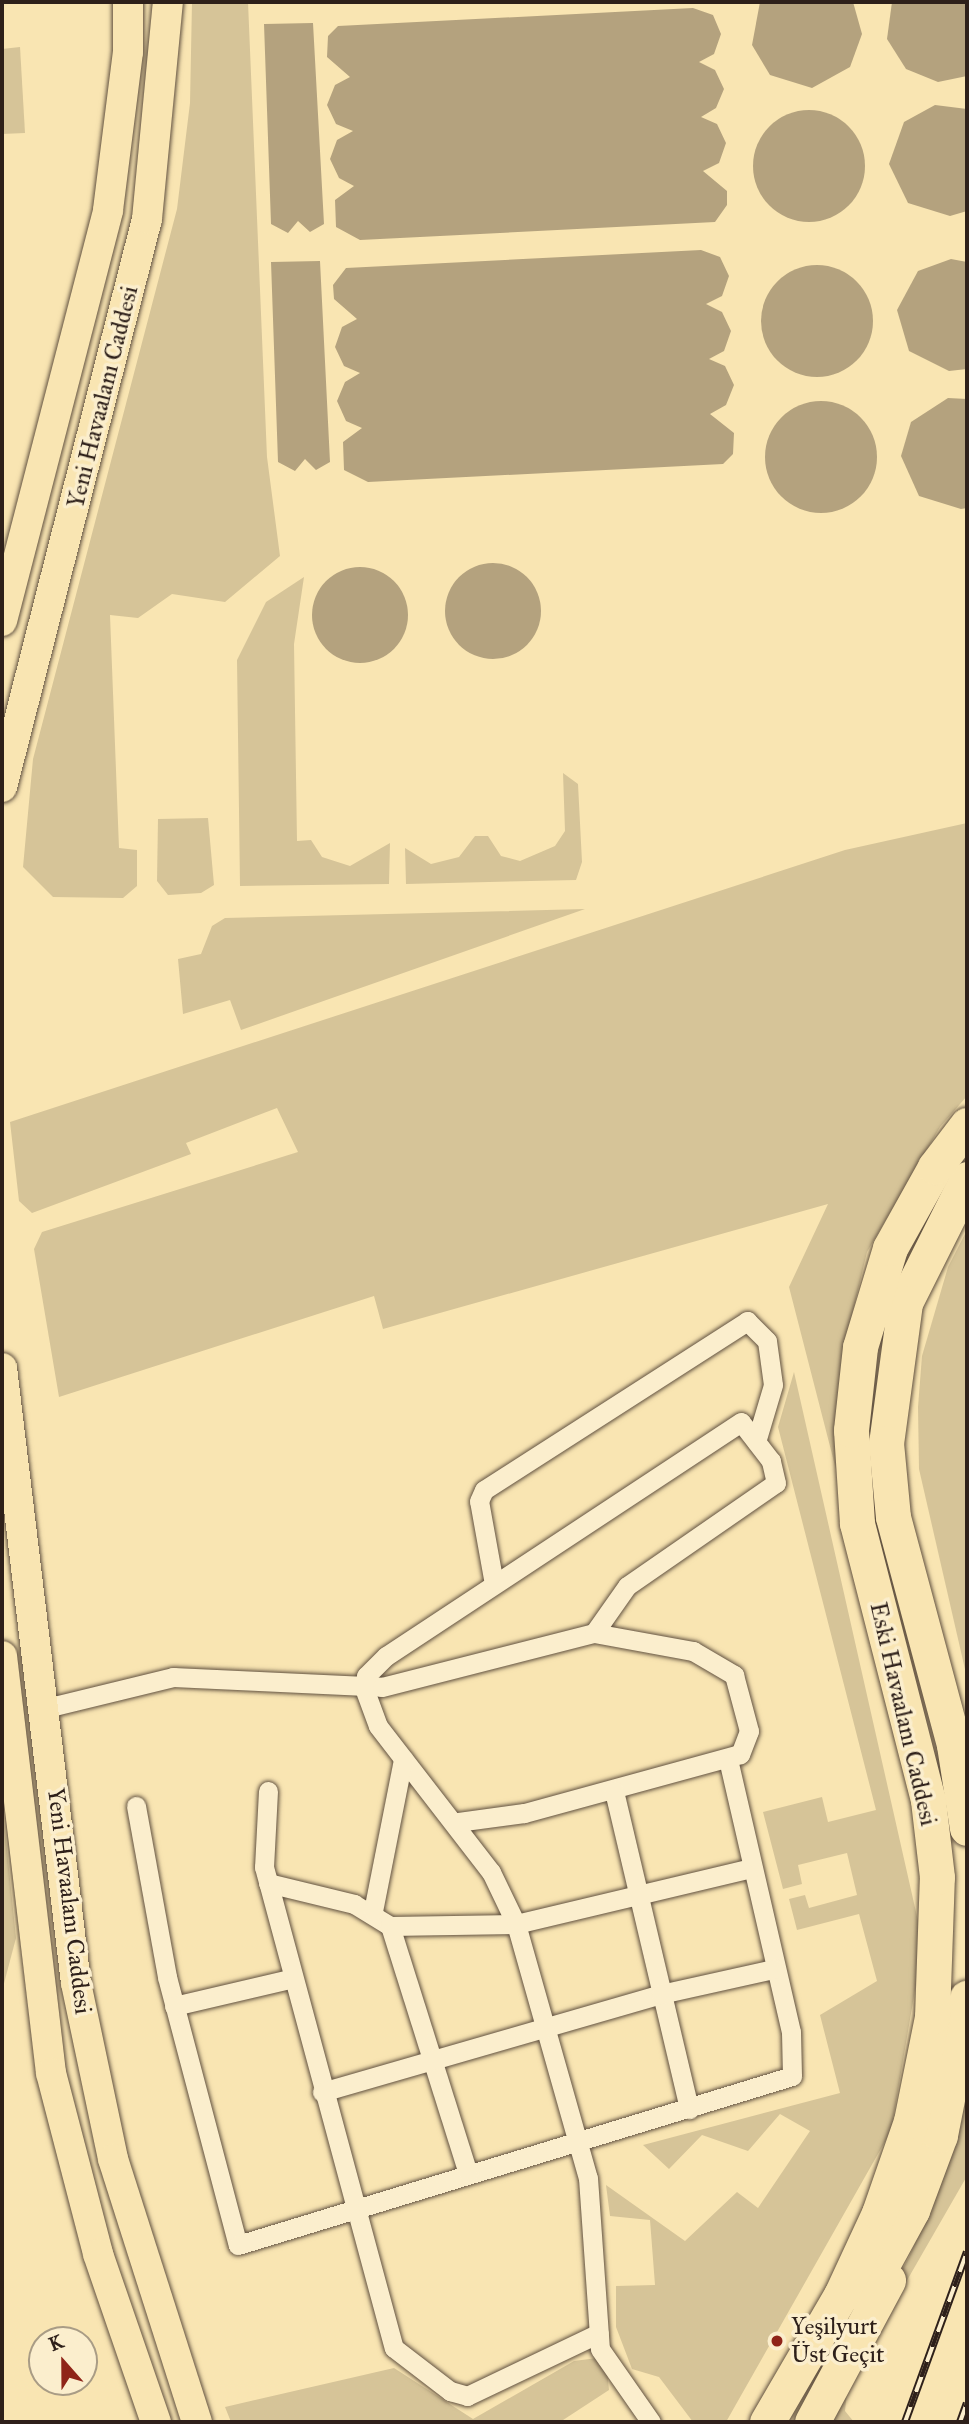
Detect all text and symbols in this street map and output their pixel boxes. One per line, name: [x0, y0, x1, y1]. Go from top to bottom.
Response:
street label: Yeni Havaalanı Caddesi: [61, 283, 145, 511]
street label: Eski Havaalanı Caddesi: [863, 1599, 943, 1829]
street label: Yeni Havaalanı Caddesi: [41, 1786, 97, 2016]
place label: Yeşilyurt Üst Geçit: [791, 2313, 884, 2369]
north arrow: [28, 2326, 98, 2396]
text: K: [46, 2330, 66, 2356]
marker: Yeşilyurt Üst Geçit: [769, 2333, 785, 2349]

